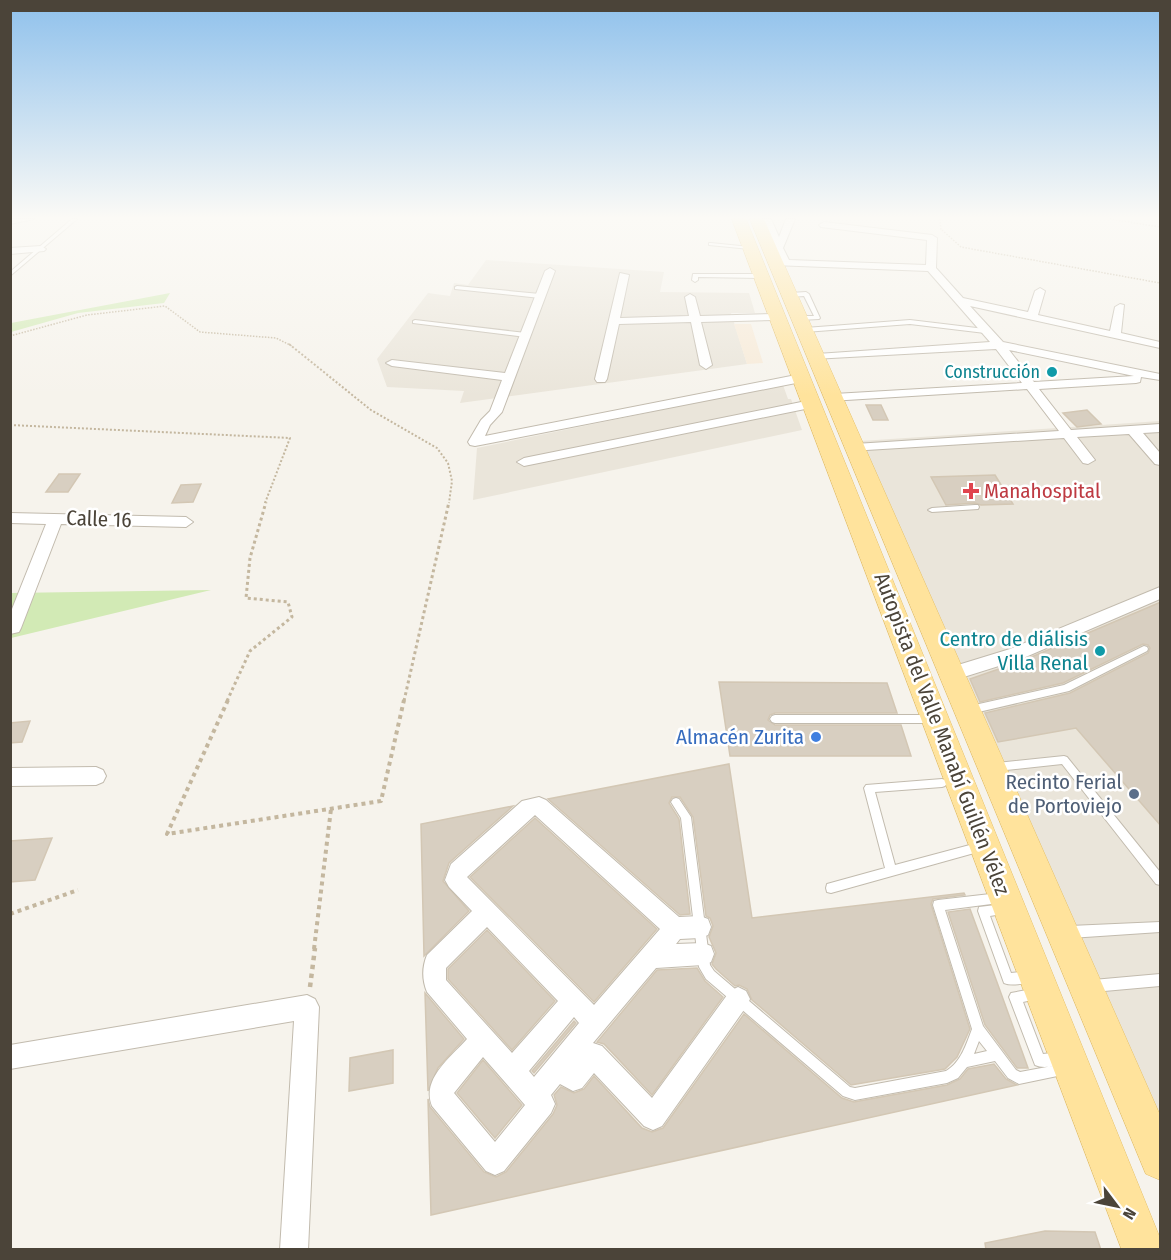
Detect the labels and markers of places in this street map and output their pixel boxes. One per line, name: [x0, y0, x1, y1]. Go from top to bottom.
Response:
place label: Construcción: [944, 361, 1040, 383]
marker: Construcción: [1045, 365, 1059, 379]
place label: Manahospital: [984, 478, 1101, 504]
marker: Manahospital: [962, 482, 980, 500]
place label: Centro de diálisis Villa Renal: [939, 626, 1088, 676]
marker: Centro de diálisis Villa Renal: [1093, 644, 1107, 658]
place label: Almacén Zurita: [676, 724, 804, 750]
marker: Almacén Zurita: [809, 730, 823, 744]
place label: Recinto Ferial de Portoviejo: [1006, 769, 1122, 819]
marker: Recinto Ferial de Portoviejo: [1127, 787, 1141, 801]

